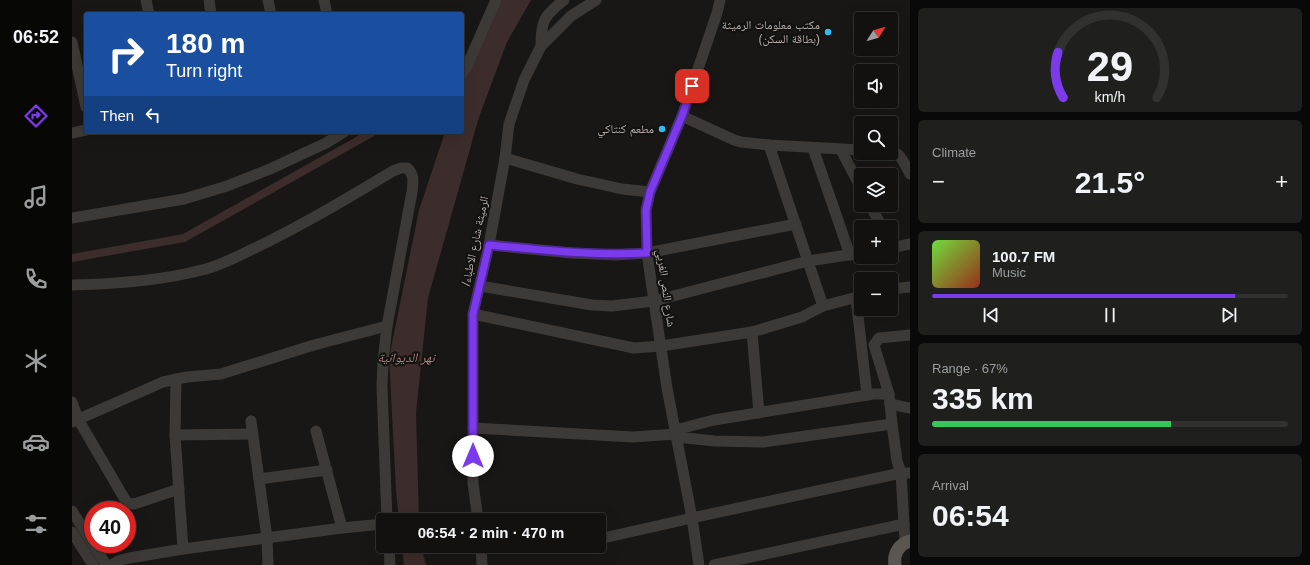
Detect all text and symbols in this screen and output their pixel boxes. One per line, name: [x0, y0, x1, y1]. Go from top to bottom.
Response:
north arrow: [854, 12, 898, 56]
map controls: [854, 12, 898, 316]
place label: مكتب معلومات الرميثة (بطاقة السكن): [722, 18, 820, 46]
text: 06:52: [13, 27, 59, 47]
marker: مكتب معلومات الرميثة (بطاقة السكن): [823, 27, 833, 37]
icon: right: [100, 28, 152, 80]
text: 180 m: [166, 28, 245, 59]
text: 29: [1087, 43, 1133, 90]
text: Turn right: [166, 61, 242, 81]
button: sound: [854, 64, 898, 108]
pin: [675, 69, 709, 103]
icon: arrive: [681, 75, 703, 97]
text: km/h: [1095, 89, 1126, 105]
icon: directions: [22, 102, 50, 130]
icon: left: [142, 104, 164, 126]
text: Then: [100, 107, 134, 124]
button: search: [854, 116, 898, 160]
place label: مطعم كنتاكي: [597, 122, 654, 139]
marker: مطعم كنتاكي: [657, 124, 667, 134]
text: Climate: [932, 145, 976, 160]
text: 21.5°: [1075, 166, 1145, 199]
button: layers: [854, 168, 898, 212]
text: −: [932, 169, 945, 194]
text: +: [1275, 169, 1288, 194]
icon: music: [22, 183, 50, 211]
street label: /الرميثة شارع الاطباء: [459, 195, 492, 287]
button: +: [854, 220, 898, 264]
street label: شارع النص الغربي: [651, 248, 678, 328]
text: 100.7 FM: [992, 248, 1055, 265]
icon: phone: [22, 265, 50, 293]
text: Music: [992, 265, 1026, 280]
button: −: [854, 272, 898, 316]
icon: previous: [980, 304, 1002, 326]
icon: pause: [1099, 304, 1121, 326]
icon: next: [1218, 304, 1240, 326]
icon: climate: [22, 347, 50, 375]
water label: نهر الديوانية: [377, 350, 437, 365]
text: Range · 67%: [932, 361, 1008, 376]
text: 335 km: [932, 382, 1034, 415]
icon: car: [22, 428, 50, 456]
position arrow: [452, 435, 494, 477]
text: Arrival: [932, 478, 969, 493]
text: 06:54: [932, 499, 1009, 532]
speed limit sign: 40: [84, 501, 136, 553]
icon: filters: [22, 510, 50, 538]
text: 06:54 · 2 min · 470 m: [418, 524, 564, 541]

